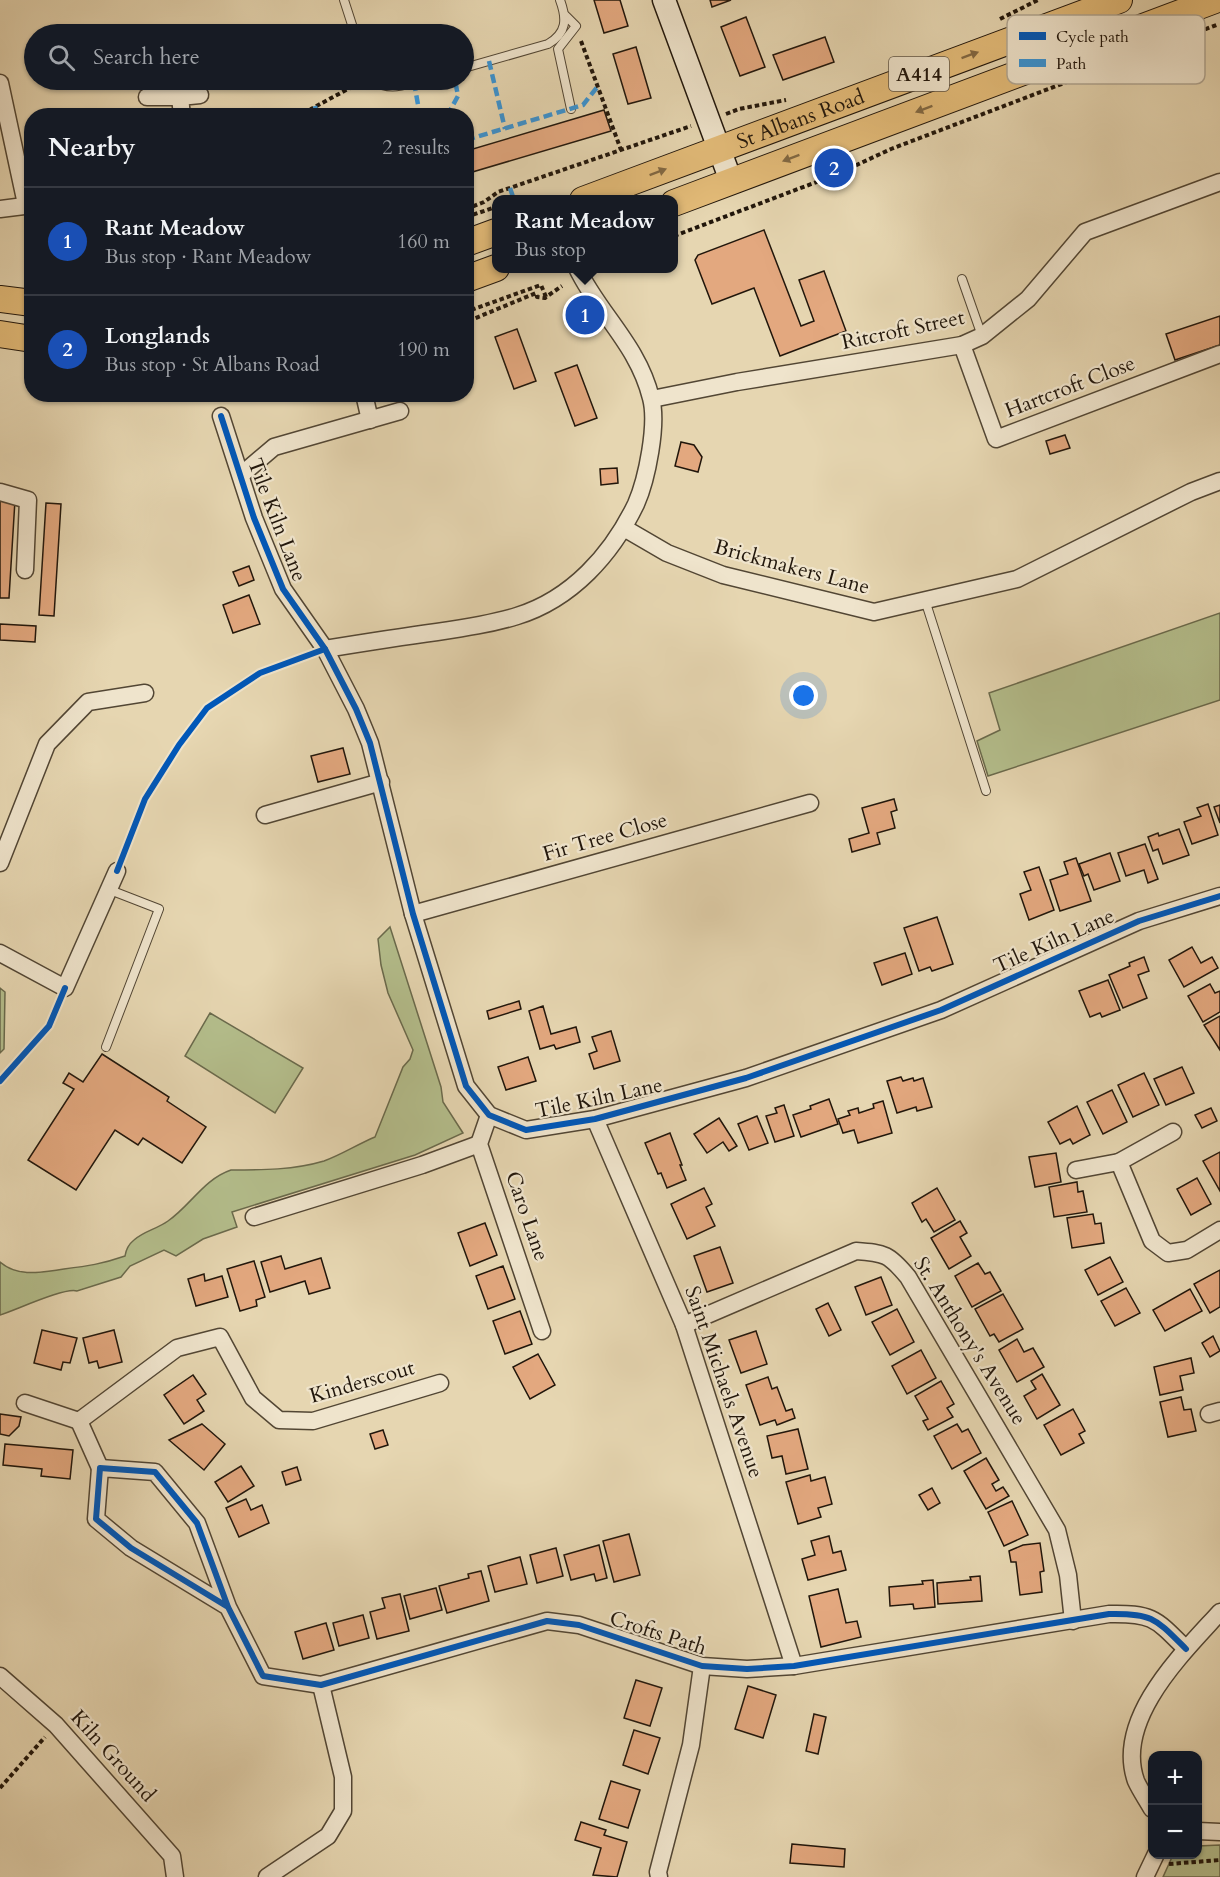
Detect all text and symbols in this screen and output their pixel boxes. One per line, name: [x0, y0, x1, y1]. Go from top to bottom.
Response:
legend: [1007, 15, 1205, 84]
search box: [24, 24, 474, 90]
text: Cycle path: [1056, 26, 1129, 48]
icon: search: [45, 41, 78, 74]
text: Search here: [93, 42, 200, 72]
one-way arrow: [961, 50, 979, 60]
text: Path: [1056, 53, 1086, 75]
road number: A414: [889, 57, 949, 91]
street label: St Albans Road: [732, 82, 868, 156]
one-way arrow: [915, 105, 933, 114]
text: Nearby: [48, 130, 136, 165]
text: 2 results: [382, 134, 450, 161]
pin: 2: [814, 146, 854, 190]
one-way arrow: [782, 154, 800, 164]
one-way arrow: [649, 166, 667, 176]
popup: [492, 195, 678, 273]
text: Rant Meadow: [515, 206, 655, 236]
text: Rant Meadow: [105, 213, 245, 243]
text: 1: [62, 228, 73, 255]
text: 160 m: [397, 228, 450, 255]
text: Bus stop: [515, 236, 586, 263]
text: Bus stop · Rant Meadow: [105, 243, 312, 270]
pin: 1: [566, 292, 604, 338]
street label: Ritcroft Street: [839, 303, 967, 357]
text: Longlands: [105, 321, 210, 351]
text: 2: [62, 336, 73, 363]
text: 190 m: [397, 336, 450, 363]
street label: Hartcroft Close: [1001, 349, 1139, 425]
text: Bus stop · St Albans Road: [105, 351, 320, 378]
street label: Tile Kiln Lane: [240, 454, 314, 586]
street label: Brickmakers Lane: [711, 532, 873, 602]
your location: [789, 681, 818, 710]
street label: Fir Tree Close: [539, 805, 671, 869]
street label: Tile Kiln Lane: [989, 901, 1119, 981]
street label: Tile Kiln Lane: [533, 1070, 665, 1126]
street label: Caro Lane: [498, 1167, 556, 1265]
street label: St. Anthony's Avenue: [907, 1251, 1033, 1431]
street label: Saint Michaels Avenue: [678, 1282, 770, 1482]
street label: Kinderscout: [306, 1353, 418, 1411]
street label: Crofts Path: [606, 1604, 711, 1662]
street label: Kiln Ground: [64, 1704, 162, 1808]
map controls: [1148, 1751, 1202, 1859]
button: +: [1148, 1751, 1202, 1805]
button: −: [1148, 1805, 1202, 1859]

